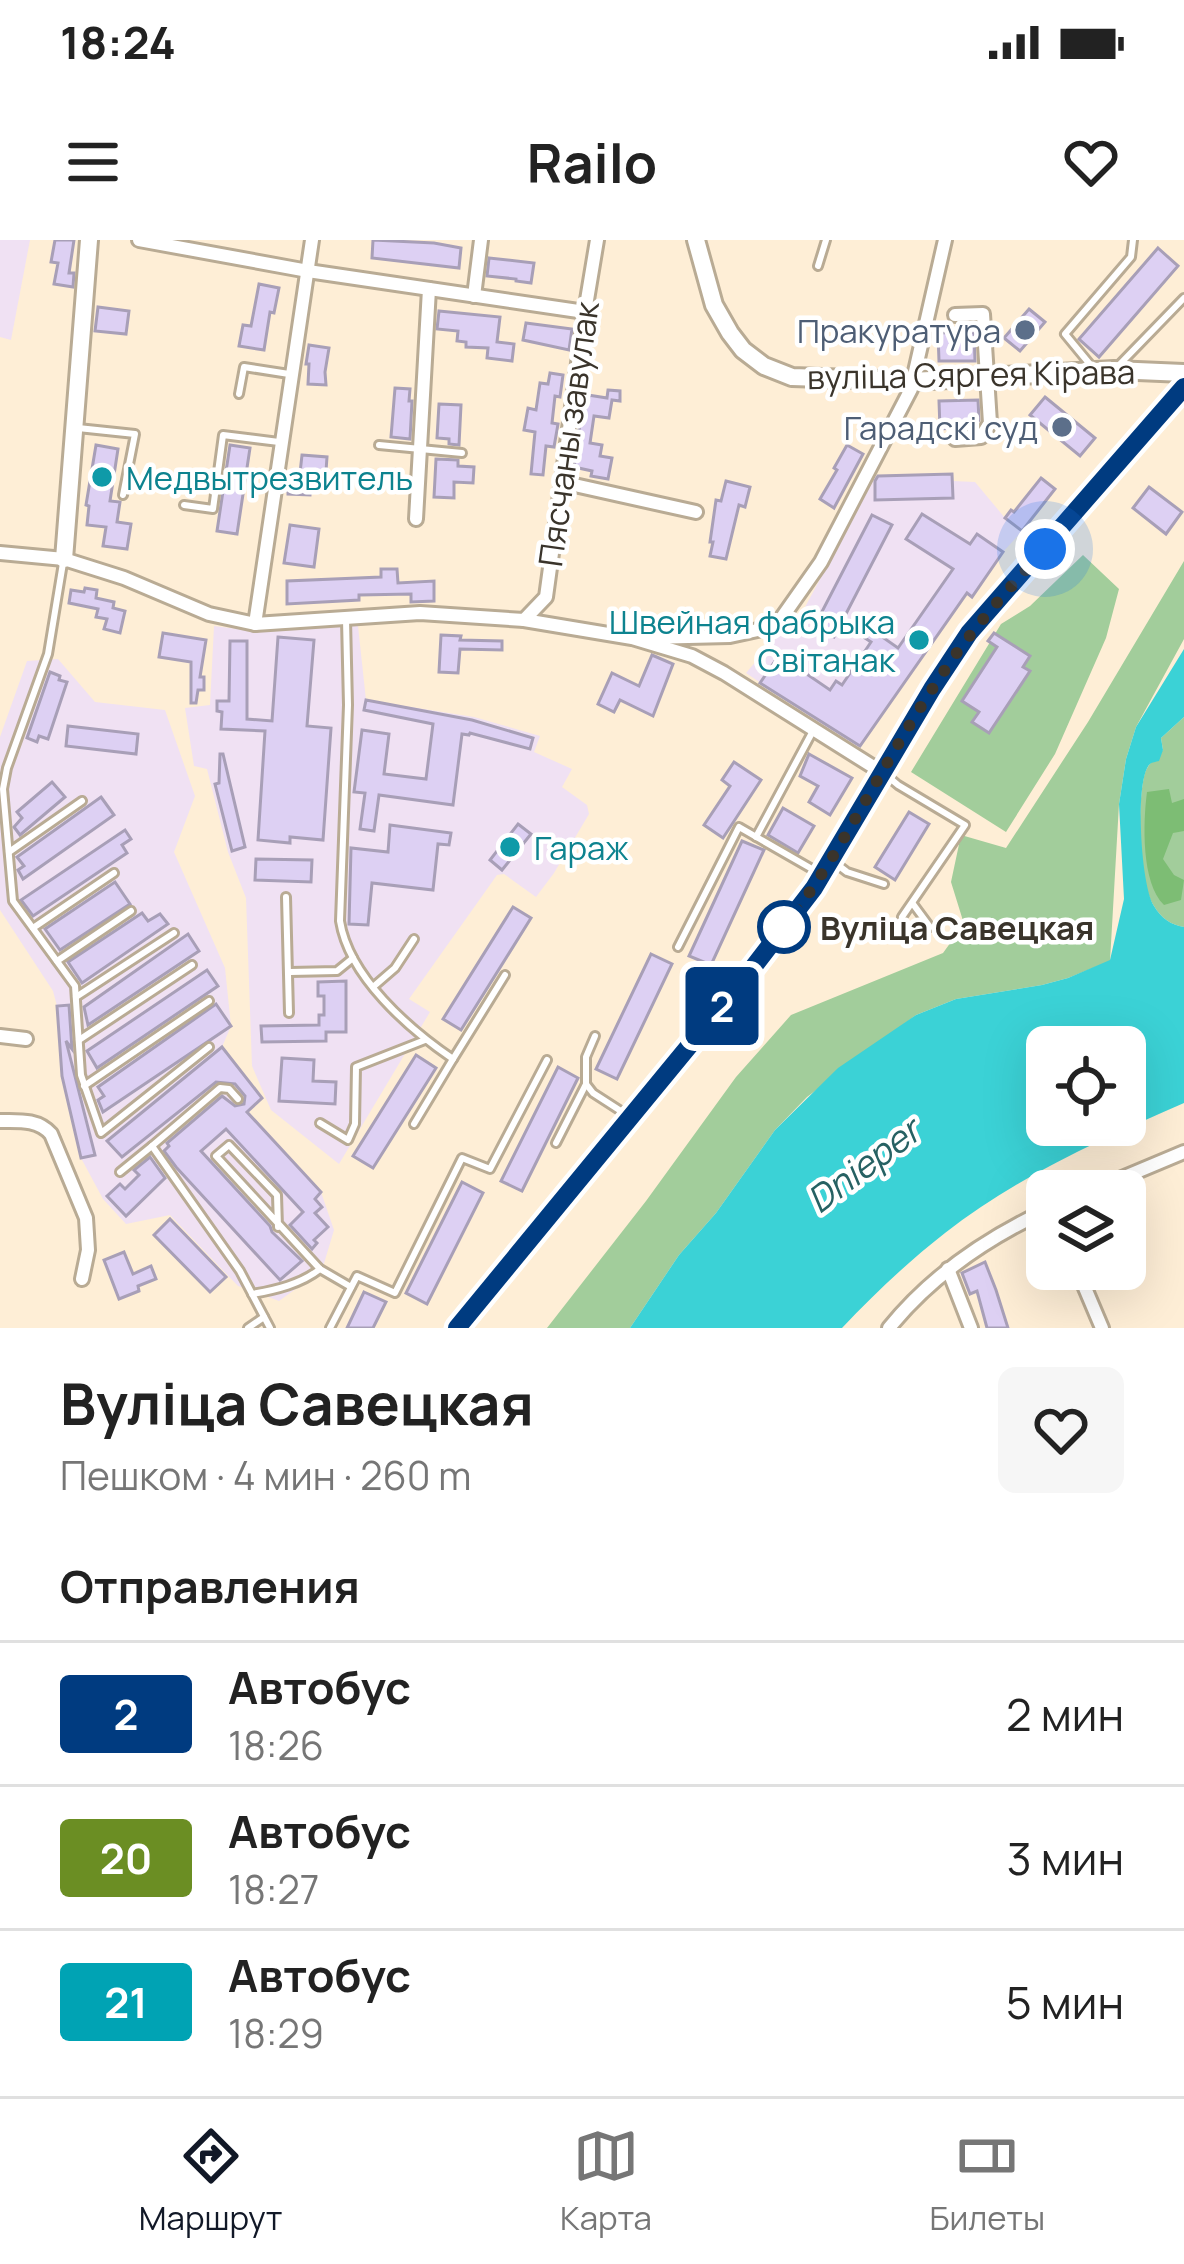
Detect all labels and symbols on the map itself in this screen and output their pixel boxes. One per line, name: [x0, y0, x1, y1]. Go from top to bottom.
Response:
street label: Пясчаны завулак: [527, 297, 609, 569]
place label: Пракуратура: [797, 308, 1001, 353]
marker: Пракуратура: [1012, 317, 1038, 343]
street label: вуліца Сяргея Кірава: [807, 349, 1135, 399]
place label: Гарадскі суд: [844, 405, 1038, 450]
marker: Гарадскі суд: [1049, 414, 1075, 440]
place label: Медвытрезвитель: [126, 455, 413, 500]
marker: Медвытрезвитель: [89, 464, 115, 490]
your location: [1015, 519, 1075, 579]
place label: Швейная фабрыка Світанак: [609, 599, 897, 682]
marker: Швейная фабрыка Світанак: [906, 627, 932, 653]
place label: Гараж: [534, 825, 628, 870]
marker: Гараж: [497, 834, 523, 860]
marker: Вуліца Савецкая: [759, 902, 809, 952]
place label: Вуліца Савецкая: [820, 905, 1094, 950]
line badge: 2: [683, 967, 761, 1045]
water label: Dnieper: [796, 1104, 933, 1224]

